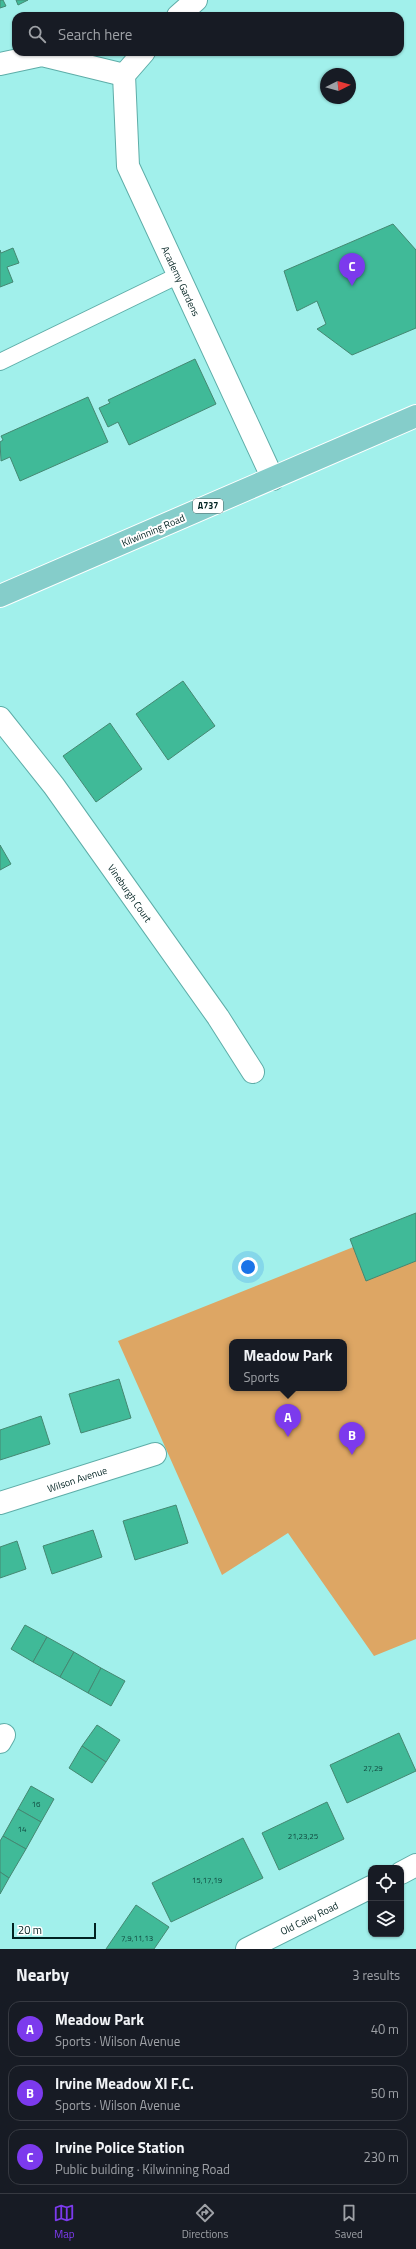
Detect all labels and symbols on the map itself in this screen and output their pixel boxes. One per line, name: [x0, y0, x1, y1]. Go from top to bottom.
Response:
north arrow: [320, 68, 356, 104]
street label: Academy Gardens: [158, 244, 204, 319]
pin: C: [339, 253, 365, 286]
road number: A737: [193, 499, 223, 513]
street label: Kilwinning Road: [119, 510, 187, 551]
street label: Vineburgh Court: [104, 861, 156, 926]
your location: [238, 1257, 258, 1277]
pin: A: [275, 1404, 301, 1437]
pin: B: [339, 1422, 365, 1455]
street label: Wilson Avenue: [45, 1463, 109, 1496]
house number: 27,29: [363, 1762, 383, 1774]
house number: 16: [32, 1798, 41, 1810]
house number: 14: [18, 1823, 27, 1835]
house number: 21,23,25: [288, 1830, 319, 1842]
house number: 15,17,19: [192, 1874, 223, 1886]
street label: Old Caley Road: [278, 1898, 341, 1939]
scale bar: [12, 1921, 96, 1940]
house number: 7,9,11,13: [121, 1932, 153, 1944]

